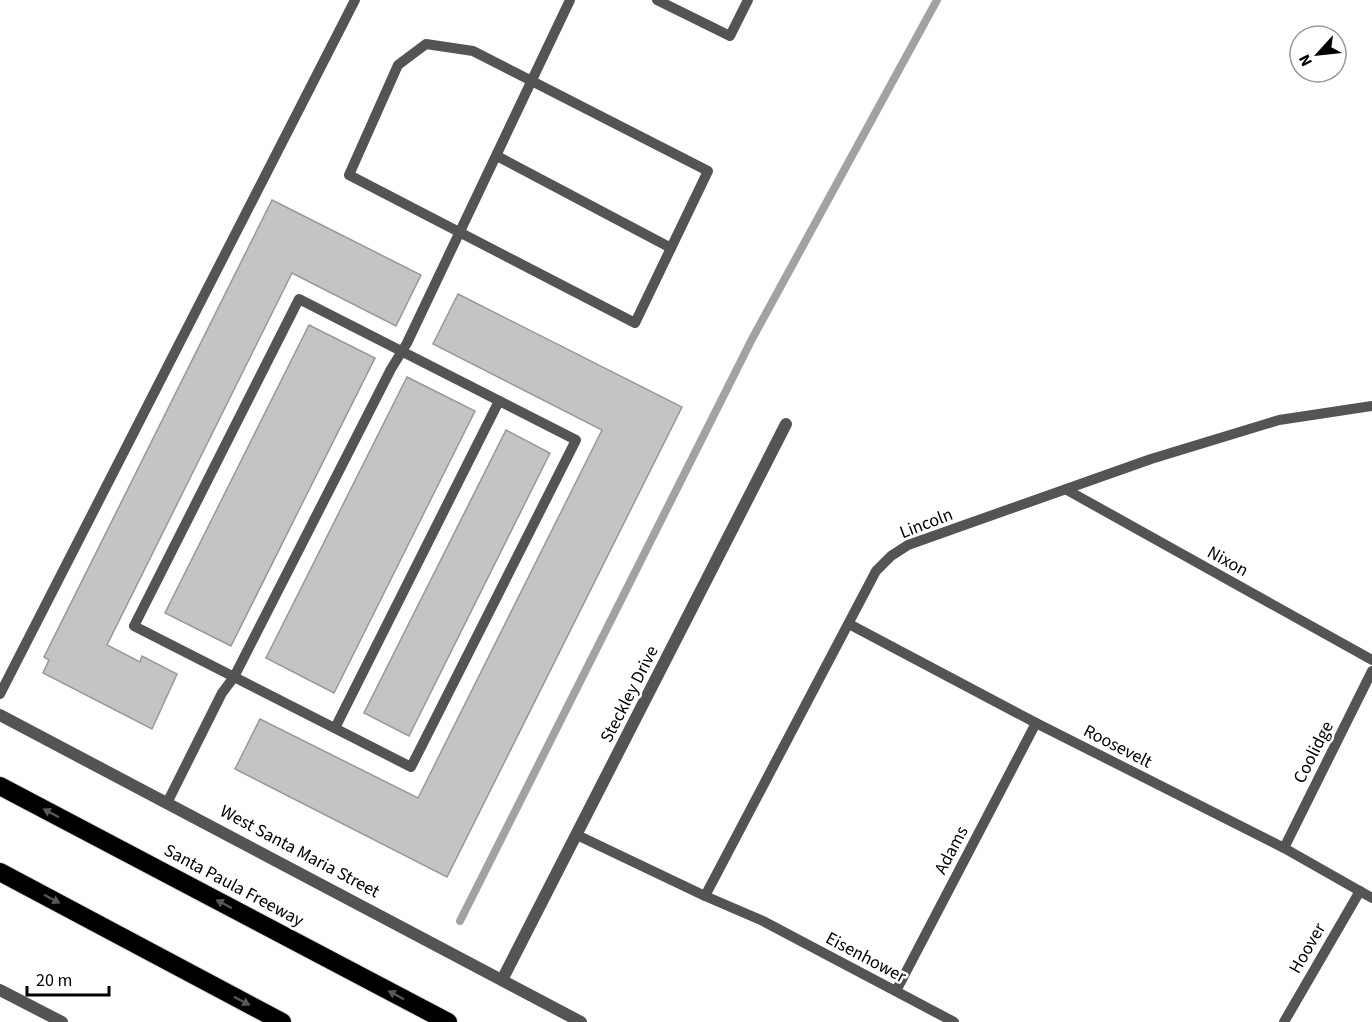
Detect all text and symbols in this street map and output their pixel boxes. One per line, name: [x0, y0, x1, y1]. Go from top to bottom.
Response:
north arrow: [1288, 24, 1348, 84]
text: N: [1293, 51, 1318, 70]
street label: Lincoln: [896, 502, 956, 545]
street label: Nixon: [1203, 540, 1253, 583]
street label: Steckley Drive: [594, 641, 665, 747]
street label: Coolidge: [1287, 717, 1340, 788]
street label: Roosevelt: [1079, 718, 1156, 774]
street label: West Santa Maria Street: [216, 799, 384, 904]
one-way arrow: [43, 808, 60, 818]
street label: Adams: [928, 822, 975, 879]
street label: Santa Paula Freeway: [159, 838, 309, 933]
one-way arrow: [43, 894, 60, 904]
one-way arrow: [215, 899, 232, 909]
street label: Hoover: [1283, 918, 1332, 978]
street label: Eisenhower: [821, 926, 911, 989]
scale bar: [27, 959, 110, 997]
text: 20 m: [36, 968, 72, 993]
one-way arrow: [388, 990, 405, 999]
one-way arrow: [234, 996, 251, 1006]

